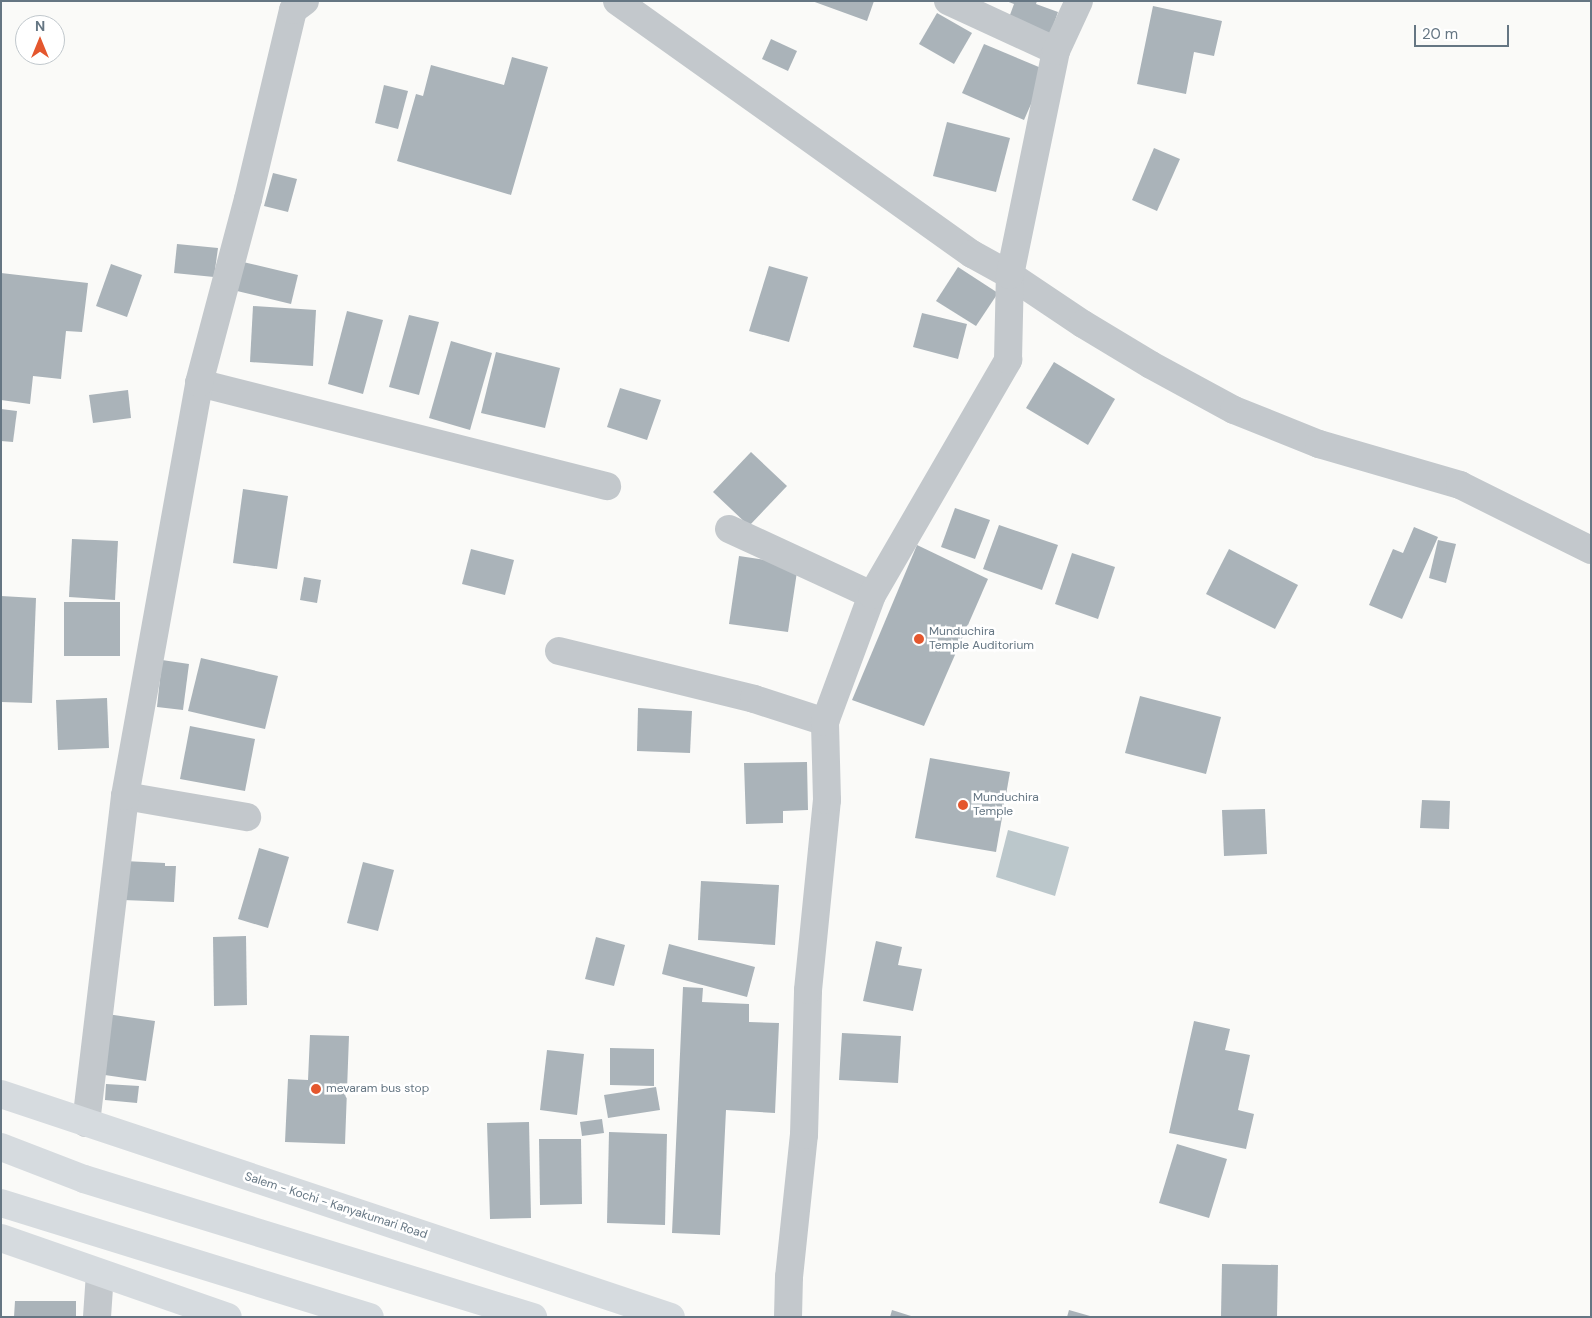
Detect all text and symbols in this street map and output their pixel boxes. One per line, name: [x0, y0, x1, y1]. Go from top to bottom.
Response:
north arrow: [15, 15, 65, 65]
scale bar: [1417, 15, 1512, 47]
text: N: [35, 17, 45, 35]
text: 20 m: [1422, 24, 1458, 44]
place label: Munduchira Temple Auditorium: [929, 625, 1034, 653]
marker: Munduchira Temple Auditorium: [913, 633, 925, 645]
place label: Munduchira Temple: [973, 791, 1039, 819]
marker: Munduchira Temple: [957, 799, 969, 811]
place label: mevaram bus stop: [326, 1082, 429, 1096]
marker: mevaram bus stop: [310, 1083, 322, 1095]
street label: Salem - Kochi - Kanyakumari Road: [243, 1170, 429, 1242]

